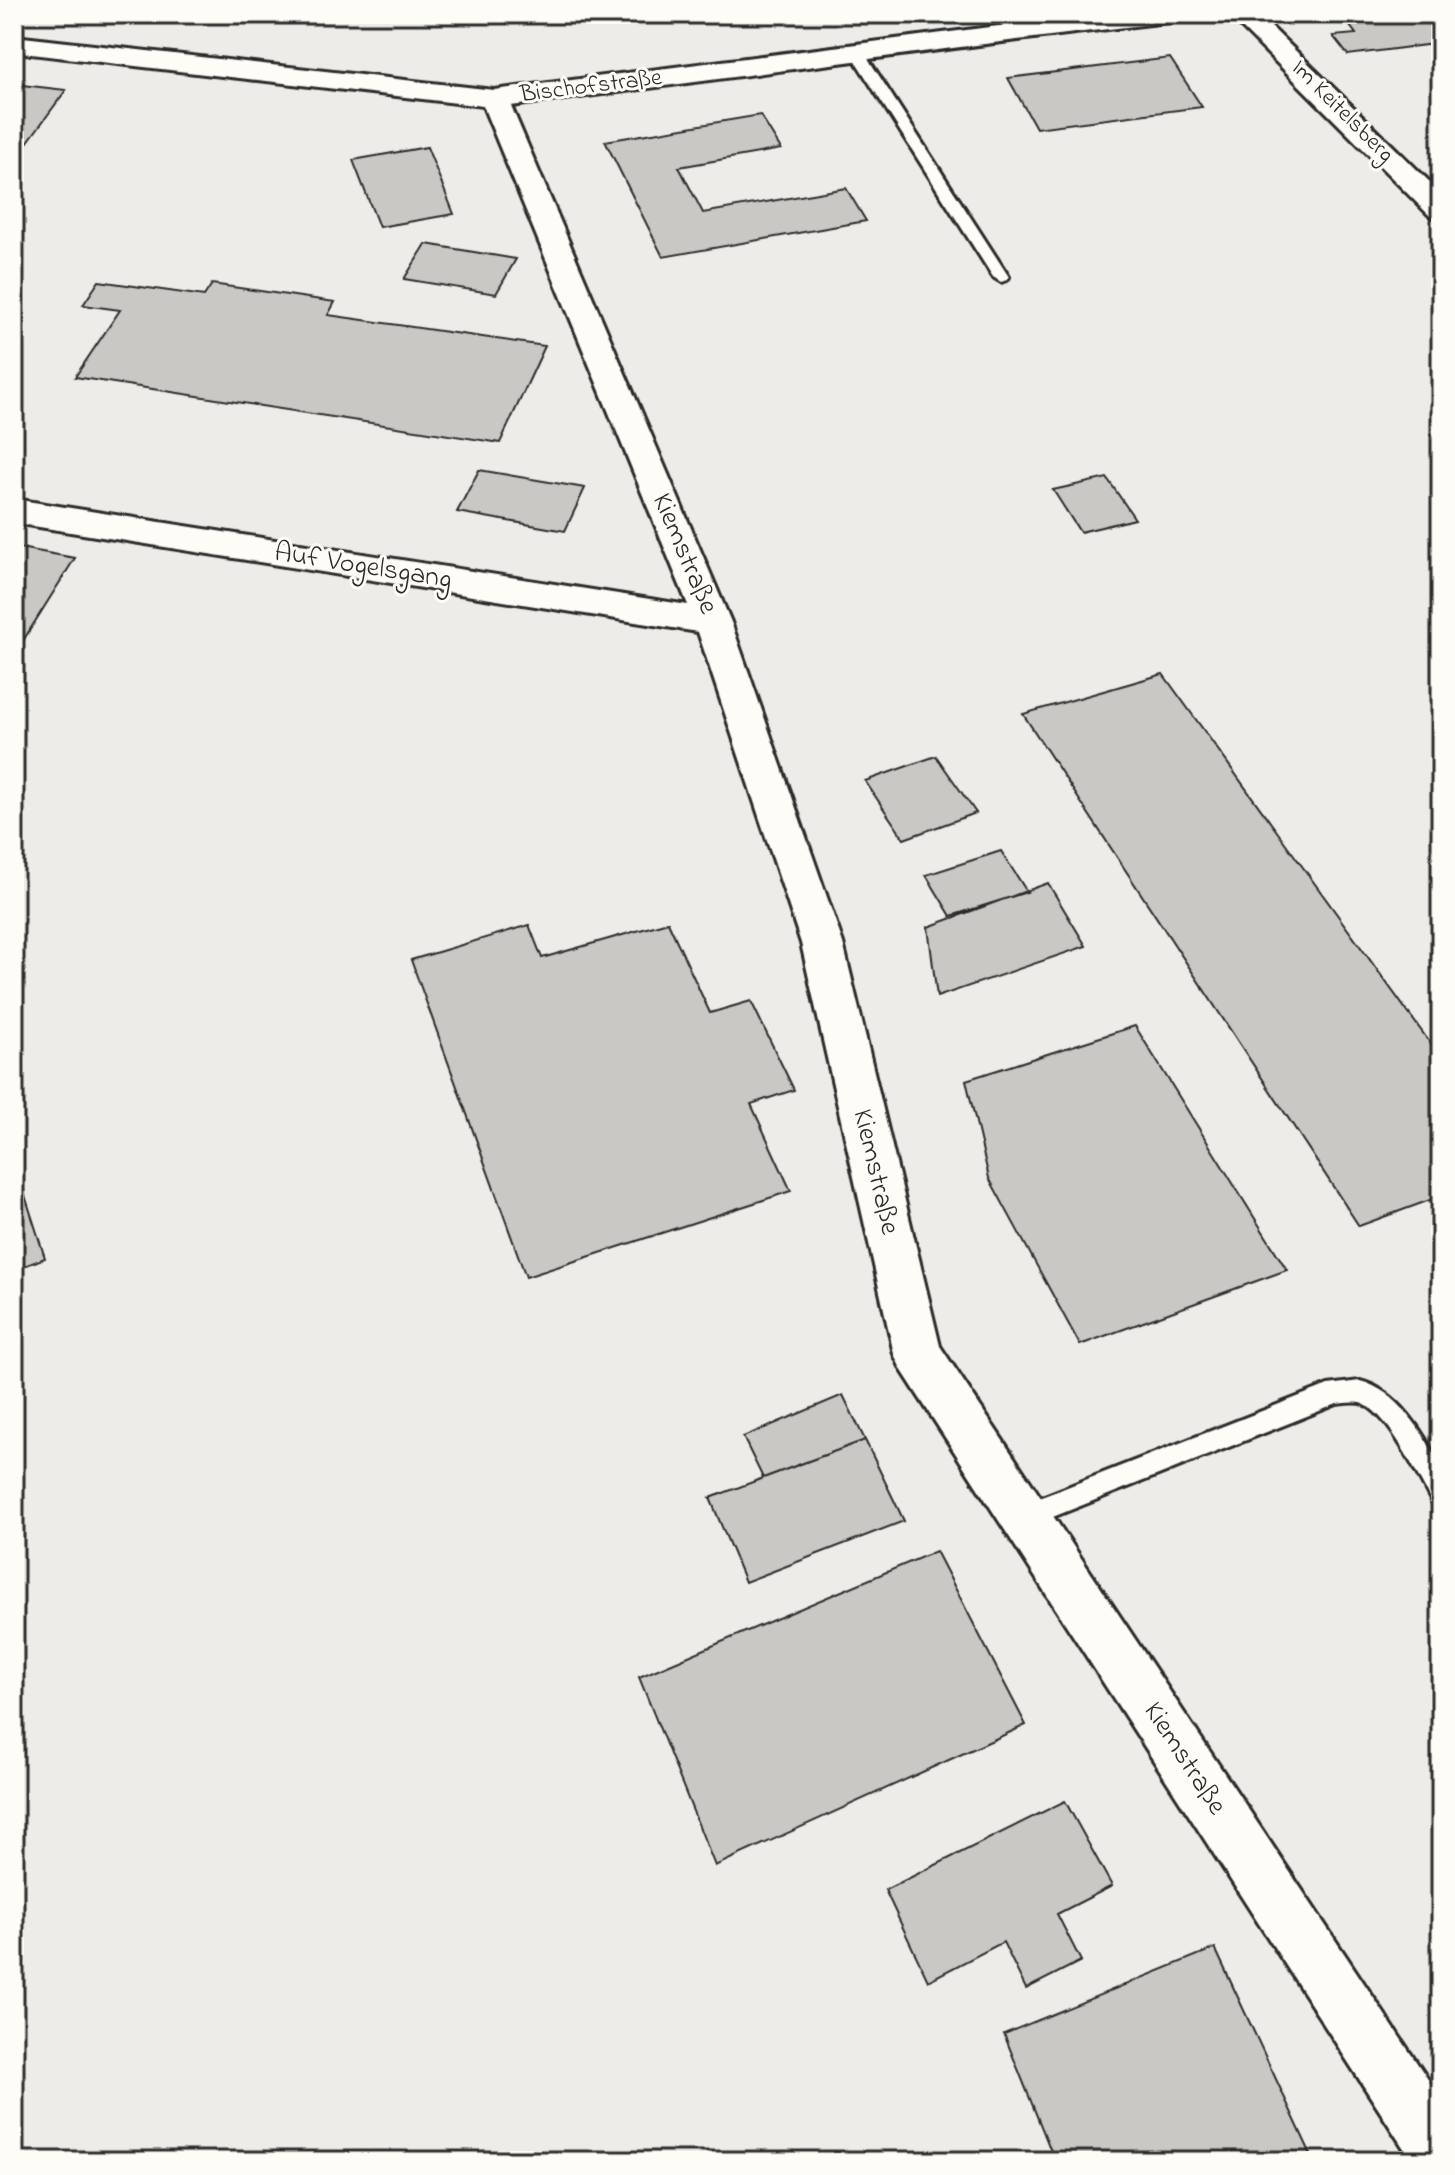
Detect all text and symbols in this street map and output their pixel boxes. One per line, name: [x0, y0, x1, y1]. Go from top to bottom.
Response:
street label: Im Keitelsberg: [1282, 52, 1402, 172]
street label: Bischofstraße: [517, 61, 664, 113]
street label: Kiemstraße: [640, 487, 728, 621]
street label: Auf Vogelsgang: [271, 533, 455, 601]
street label: Kiemstraße: [841, 1105, 909, 1239]
street label: Kiemstraße: [1132, 1694, 1236, 1824]

